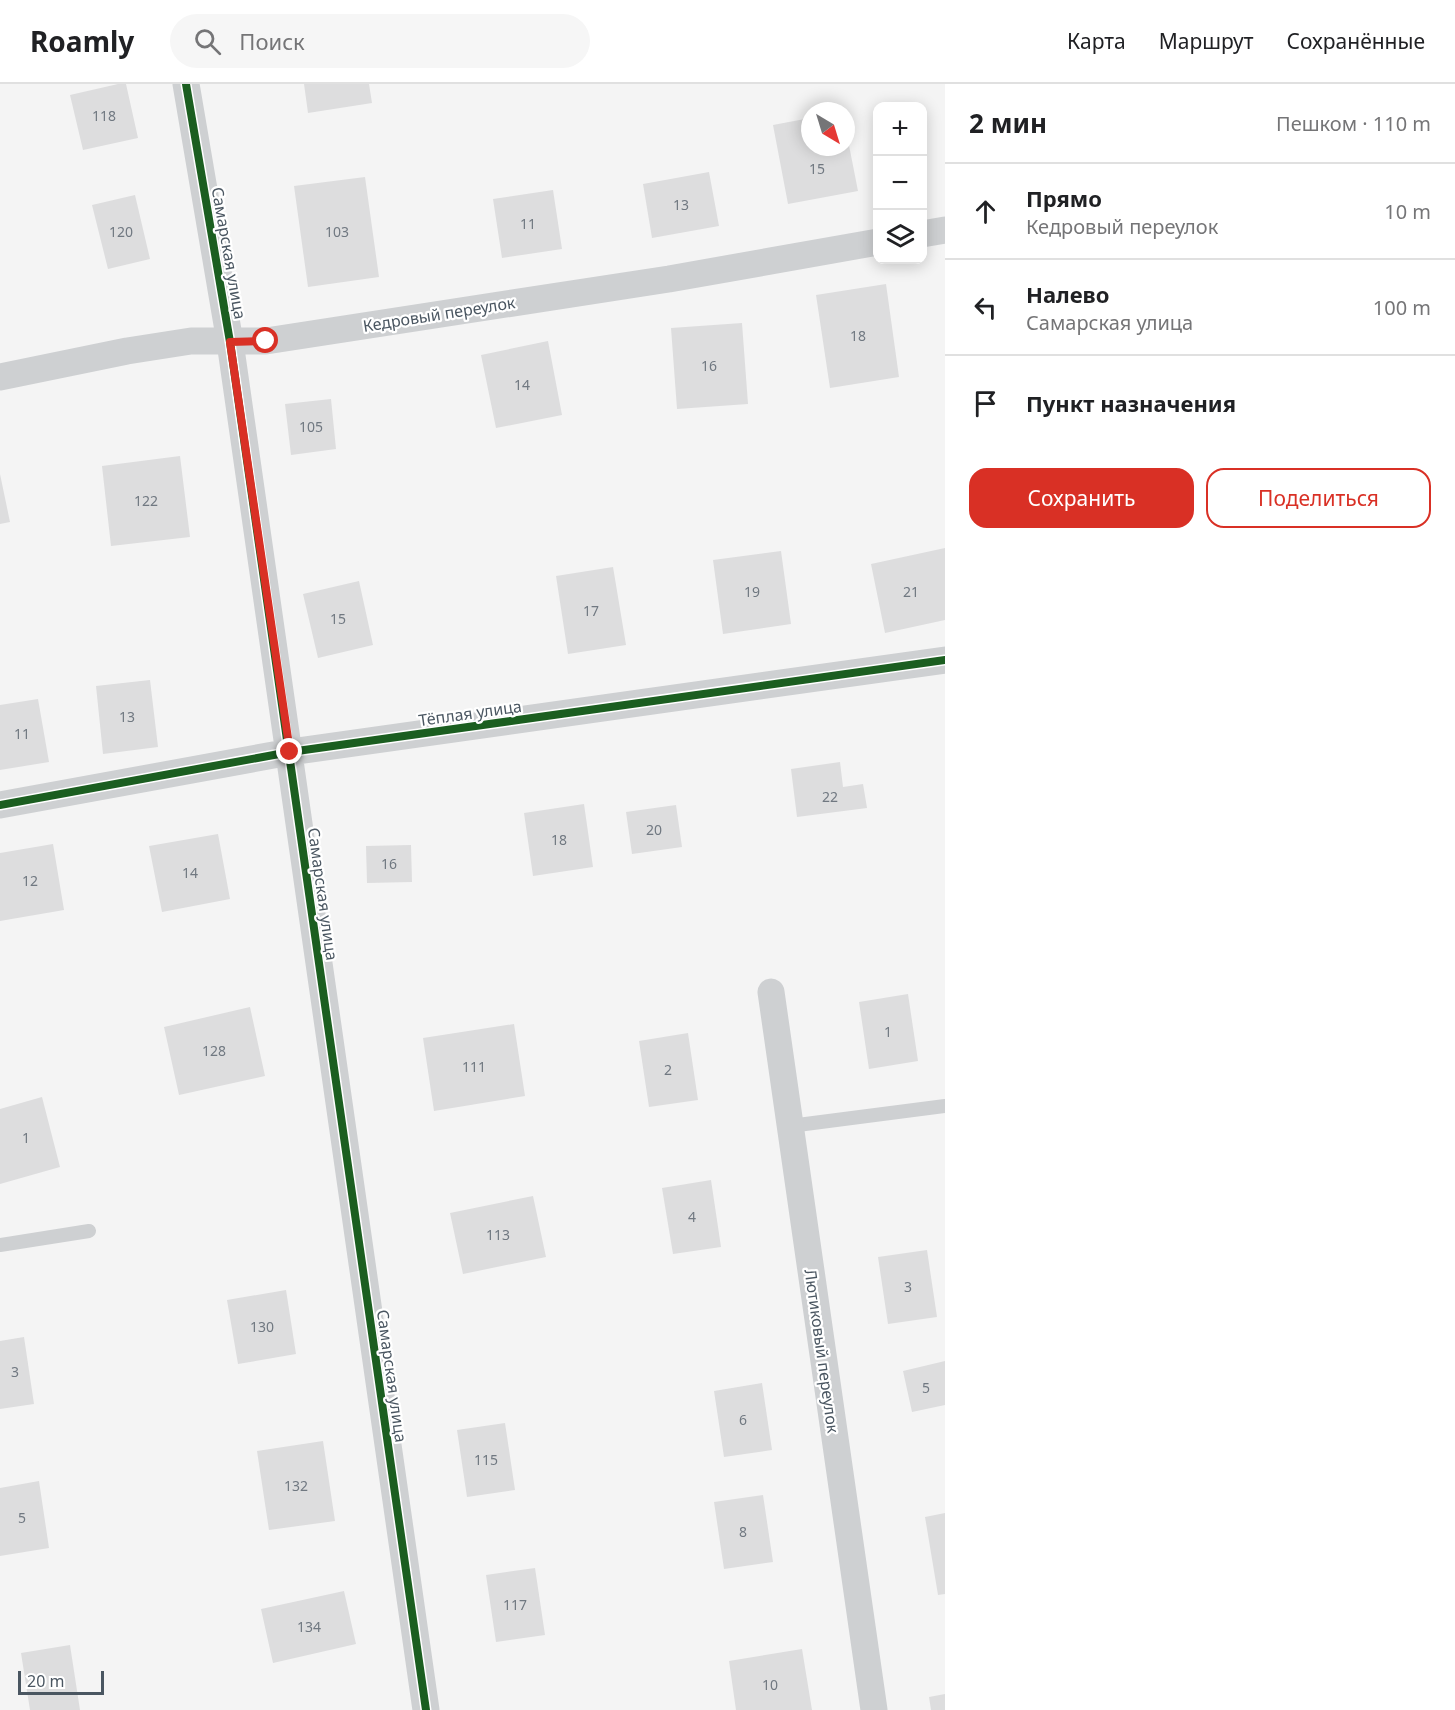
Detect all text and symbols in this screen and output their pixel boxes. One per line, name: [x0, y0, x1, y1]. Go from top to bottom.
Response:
search box: [170, 14, 590, 68]
text: Roamly: [30, 22, 134, 60]
icon: search: [191, 25, 224, 58]
text: Поиск: [239, 26, 305, 56]
text: Карта: [1067, 27, 1126, 55]
text: Маршрут: [1159, 27, 1254, 55]
text: Сохранённые: [1287, 27, 1425, 55]
north arrow: [801, 102, 855, 156]
map controls: [873, 102, 927, 264]
button: +: [873, 102, 927, 156]
text: 2 мин: [969, 105, 1047, 141]
house number: 118: [92, 106, 116, 125]
text: Пешком · 110 m: [1276, 110, 1431, 137]
button: −: [873, 156, 927, 210]
house number: 15: [809, 159, 825, 178]
text: Прямо: [1026, 183, 1102, 213]
street label: Самарская улица: [207, 185, 251, 321]
house number: 13: [673, 195, 689, 214]
icon: ahead: [969, 195, 1002, 228]
text: 10 m: [1384, 198, 1431, 225]
button: layers: [873, 210, 927, 264]
text: Кедровый переулок: [1026, 213, 1218, 240]
house number: 11: [520, 214, 536, 233]
house number: 120: [109, 222, 133, 241]
house number: 103: [325, 222, 349, 241]
text: Налево: [1026, 279, 1109, 309]
street label: Кедровый переулок: [361, 291, 517, 337]
icon: left: [969, 291, 1002, 324]
text: 100 m: [1373, 294, 1431, 321]
text: Самарская улица: [1026, 309, 1193, 336]
house number: 18: [850, 326, 866, 345]
route start: [252, 327, 278, 353]
house number: 16: [701, 356, 717, 375]
house number: 14: [514, 375, 530, 394]
icon: arrive: [969, 387, 1002, 420]
text: Пункт назначения: [1026, 388, 1236, 418]
house number: 105: [299, 417, 323, 436]
button: Сохранить: [969, 468, 1194, 528]
button: Поделиться: [1206, 468, 1431, 528]
house number: 122: [134, 491, 158, 510]
house number: 19: [744, 582, 760, 601]
house number: 21: [903, 582, 919, 601]
house number: 17: [583, 601, 599, 620]
house number: 15: [330, 609, 346, 628]
street label: Тёплая улица: [417, 695, 523, 731]
house number: 13: [119, 707, 135, 726]
house number: 11: [14, 724, 30, 743]
route end: [276, 738, 302, 764]
house number: 22: [822, 787, 838, 806]
house number: 20: [646, 820, 662, 839]
street label: Самарская улица: [303, 826, 343, 962]
house number: 18: [551, 830, 567, 849]
house number: 16: [381, 854, 397, 873]
house number: 14: [182, 863, 198, 882]
house number: 12: [22, 871, 38, 890]
house number: 1: [884, 1022, 892, 1041]
house number: 128: [202, 1041, 226, 1060]
house number: 111: [462, 1057, 486, 1076]
house number: 2: [664, 1060, 672, 1079]
house number: 1: [22, 1128, 30, 1147]
house number: 4: [688, 1207, 696, 1226]
house number: 113: [486, 1225, 510, 1244]
street label: Лютиковый переулок: [800, 1268, 844, 1435]
house number: 3: [904, 1277, 912, 1296]
street label: Самарская улица: [372, 1308, 412, 1444]
house number: 130: [250, 1317, 274, 1336]
house number: 3: [11, 1362, 19, 1381]
house number: 5: [922, 1378, 930, 1397]
house number: 6: [739, 1410, 747, 1429]
house number: 115: [474, 1450, 498, 1469]
house number: 132: [284, 1476, 308, 1495]
house number: 5: [18, 1508, 26, 1527]
house number: 8: [739, 1522, 747, 1541]
house number: 117: [503, 1595, 527, 1614]
house number: 134: [297, 1617, 321, 1636]
scale bar: [18, 1668, 104, 1696]
text: 20 m: [27, 1670, 64, 1692]
house number: 10: [762, 1675, 778, 1694]

